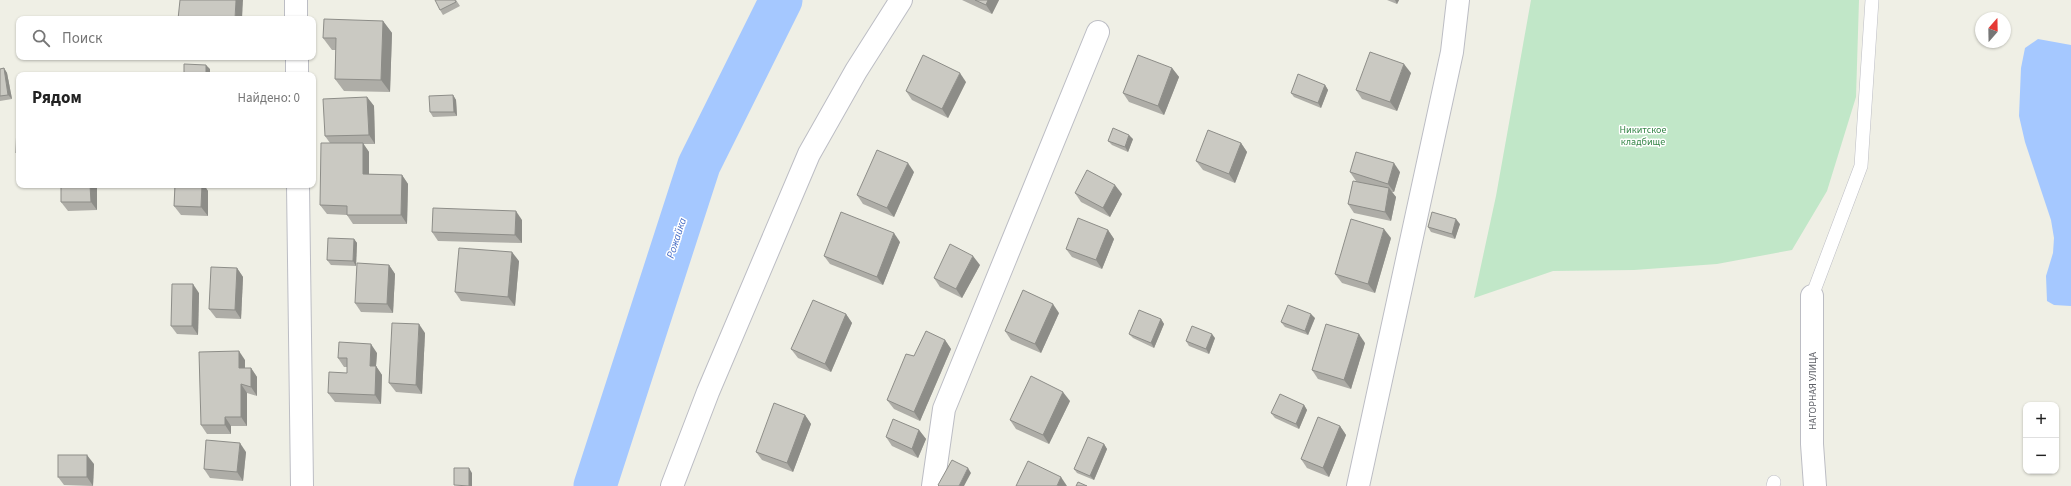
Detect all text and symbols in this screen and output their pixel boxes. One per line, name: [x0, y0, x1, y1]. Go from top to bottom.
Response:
north arrow: [1975, 12, 2011, 48]
search box: [16, 16, 316, 60]
icon: search: [30, 27, 52, 49]
text: Поиск: [62, 28, 103, 49]
text: Рядом: [32, 86, 82, 110]
text: Найдено: 0: [238, 89, 300, 107]
park label: Никитское кладбище: [1620, 123, 1667, 149]
water label: Рожайка: [663, 216, 690, 260]
street label: НАГОРНАЯ УЛИЦА: [1806, 351, 1820, 430]
map controls: [2023, 402, 2059, 474]
button: +: [2023, 402, 2059, 438]
button: −: [2023, 438, 2059, 474]

